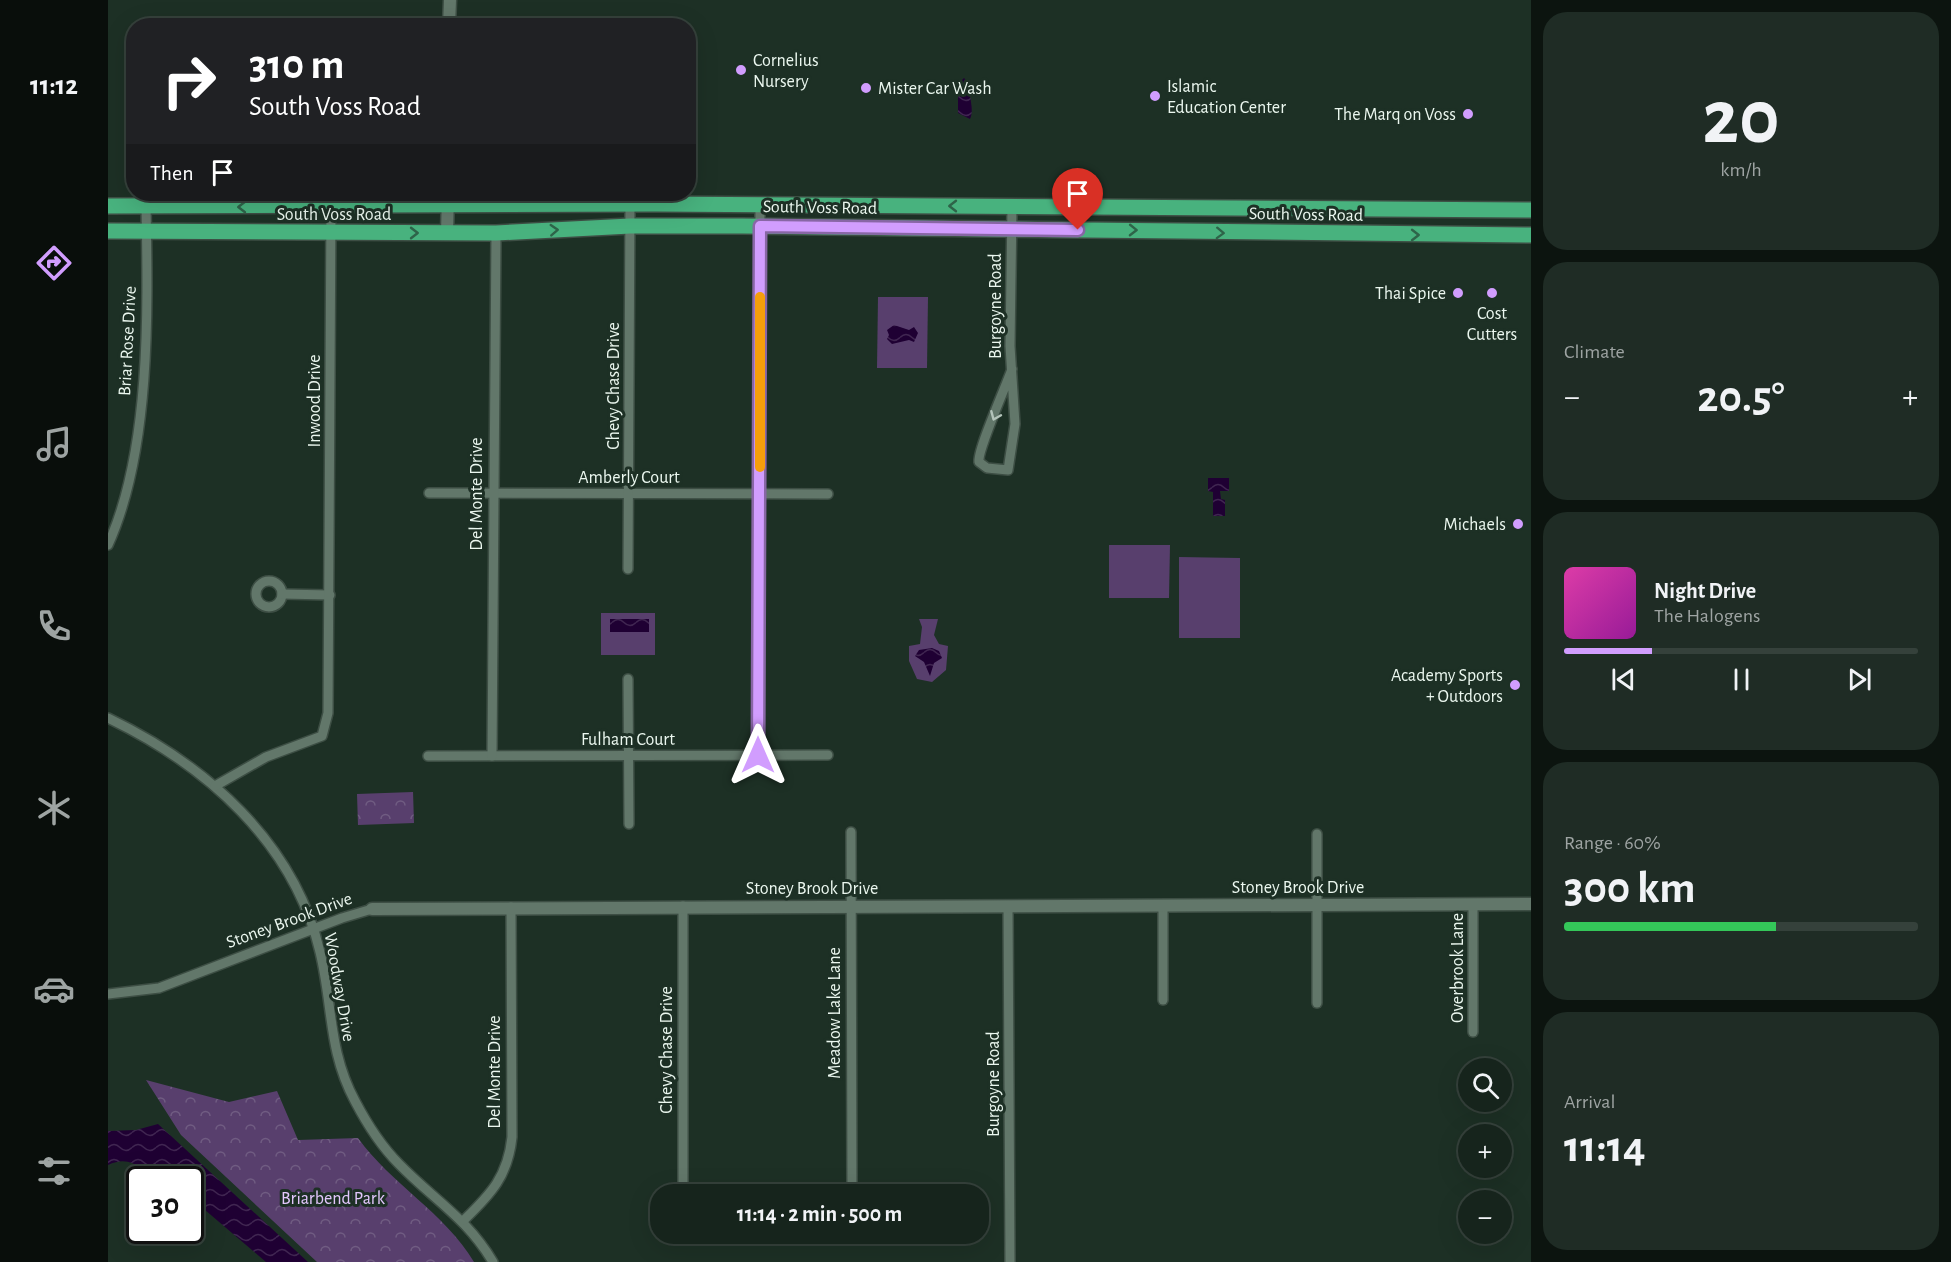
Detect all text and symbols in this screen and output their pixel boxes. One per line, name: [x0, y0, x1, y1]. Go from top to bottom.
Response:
icon: right: [150, 42, 228, 120]
text: 310 m: [249, 44, 344, 86]
place label: Cornelius Nursery: [753, 52, 819, 91]
marker: Cornelius Nursery: [734, 63, 748, 77]
text: 11:12: [30, 72, 78, 99]
place label: Islamic Education Center: [1167, 78, 1286, 117]
place label: Mister Car Wash: [878, 80, 992, 98]
text: 20: [1702, 80, 1780, 158]
marker: Mister Car Wash: [859, 81, 873, 95]
marker: Islamic Education Center: [1148, 89, 1162, 103]
text: South Voss Road: [249, 93, 421, 120]
place label: The Marq on Voss: [1334, 106, 1456, 124]
marker: The Marq on Voss: [1461, 107, 1475, 121]
icon: arrive: [206, 156, 239, 189]
text: km/h: [1720, 160, 1762, 180]
text: Then: [150, 162, 194, 184]
pin: [1052, 168, 1103, 230]
icon: arrive: [1061, 177, 1094, 210]
street label: South Voss Road: [763, 198, 877, 218]
one-way arrow: [949, 200, 958, 213]
one-way arrow: [238, 201, 247, 213]
street label: South Voss Road: [1249, 205, 1363, 225]
street label: South Voss Road: [277, 206, 391, 224]
one-way arrow: [550, 223, 559, 236]
one-way arrow: [1128, 224, 1137, 236]
one-way arrow: [1216, 226, 1225, 239]
one-way arrow: [409, 227, 418, 239]
one-way arrow: [1411, 229, 1420, 241]
icon: directions: [33, 242, 75, 284]
street label: Burgoyne Road: [987, 253, 1005, 359]
place label: Thai Spice: [1375, 285, 1446, 303]
street label: Briar Rose Drive: [116, 286, 140, 397]
marker: Thai Spice: [1451, 286, 1465, 300]
marker: Cost Cutters: [1485, 286, 1499, 300]
place label: Cost Cutters: [1467, 305, 1517, 344]
street label: Chevy Chase Drive: [605, 322, 623, 450]
text: Climate: [1564, 342, 1625, 362]
street label: Inwood Drive: [306, 355, 324, 447]
text: 20.5°: [1697, 375, 1785, 420]
text: −: [1564, 381, 1580, 414]
text: +: [1902, 381, 1918, 414]
one-way arrow: [990, 410, 1002, 421]
icon: music: [33, 423, 75, 465]
street label: Del Monte Drive: [468, 437, 486, 551]
street label: Amberly Court: [578, 469, 680, 487]
place label: Michaels: [1443, 516, 1506, 534]
marker: Michaels: [1511, 517, 1525, 531]
text: Night Drive: [1654, 580, 1756, 602]
icon: phone: [33, 605, 75, 647]
text: The Halogens: [1654, 606, 1760, 626]
icon: previous: [1607, 663, 1640, 696]
icon: pause: [1725, 663, 1758, 696]
icon: next: [1843, 663, 1876, 696]
place label: Academy Sports + Outdoors: [1391, 667, 1503, 706]
marker: Academy Sports + Outdoors: [1508, 678, 1522, 692]
position arrow: [726, 723, 790, 787]
street label: Fulham Court: [581, 731, 675, 749]
icon: climate: [33, 787, 75, 829]
text: Range · 60%: [1564, 833, 1661, 853]
text: 300 km: [1564, 866, 1696, 911]
street label: Stoney Brook Drive: [1232, 879, 1364, 897]
street label: Stoney Brook Drive: [746, 880, 878, 898]
street label: Stoney Brook Drive: [224, 890, 355, 952]
street label: Overbrook Lane: [1449, 913, 1467, 1023]
street label: Woodway Drive: [321, 931, 357, 1043]
street label: Meadow Lake Lane: [826, 947, 844, 1079]
icon: car: [33, 968, 75, 1010]
street label: Chevy Chase Drive: [658, 986, 676, 1114]
street label: Del Monte Drive: [486, 1015, 504, 1129]
street label: Burgoyne Road: [985, 1031, 1003, 1137]
map controls: [1458, 1058, 1512, 1244]
button: search: [1458, 1058, 1512, 1112]
text: Arrival: [1564, 1092, 1615, 1112]
button: +: [1458, 1124, 1512, 1178]
text: 11:14: [1564, 1125, 1646, 1170]
icon: filters: [33, 1150, 75, 1192]
speed limit sign: 30: [126, 1166, 204, 1244]
park label: Briarbend Park: [281, 1190, 386, 1208]
button: −: [1458, 1190, 1512, 1244]
text: 11:14 · 2 min · 500 m: [737, 1203, 902, 1225]

